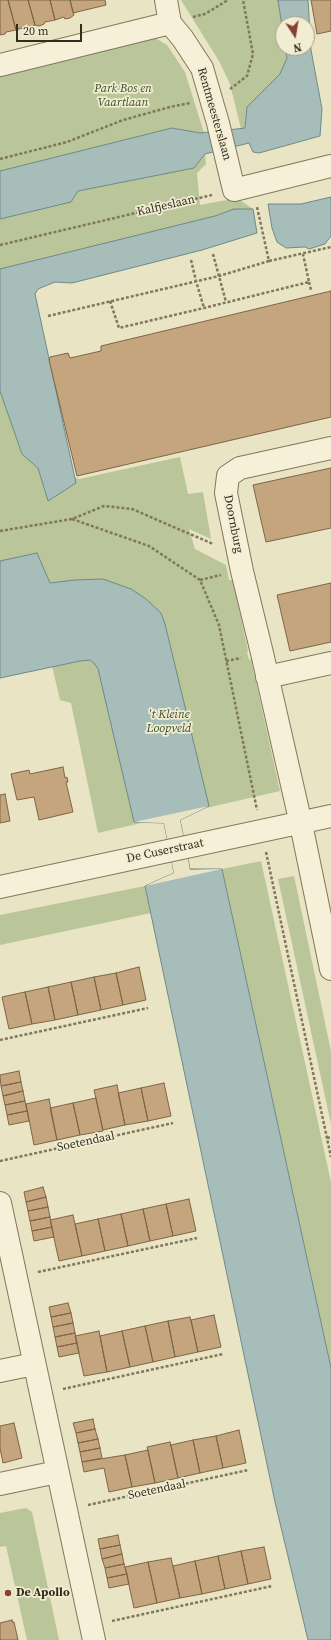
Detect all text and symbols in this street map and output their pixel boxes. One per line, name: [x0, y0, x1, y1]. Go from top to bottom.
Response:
scale bar: [18, 16, 84, 42]
north arrow: [275, 16, 315, 56]
text: 20 m: [23, 23, 49, 39]
text: N: [292, 39, 303, 55]
street label: Rentmeesterslaan: [194, 66, 234, 162]
park label: Park Bos en Vaartlaan: [94, 82, 152, 110]
street label: Kalfjeslaan: [136, 192, 196, 220]
street label: Doornburg: [220, 494, 246, 554]
park label: 't Kleine Loopveld: [147, 708, 191, 736]
street label: De Cuserstraat: [125, 836, 205, 866]
street label: Soetendaal: [56, 1129, 116, 1155]
street label: Soetendaal: [127, 1477, 187, 1503]
place label: De Apollo: [16, 1586, 70, 1600]
marker: De Apollo: [3, 1588, 13, 1598]

